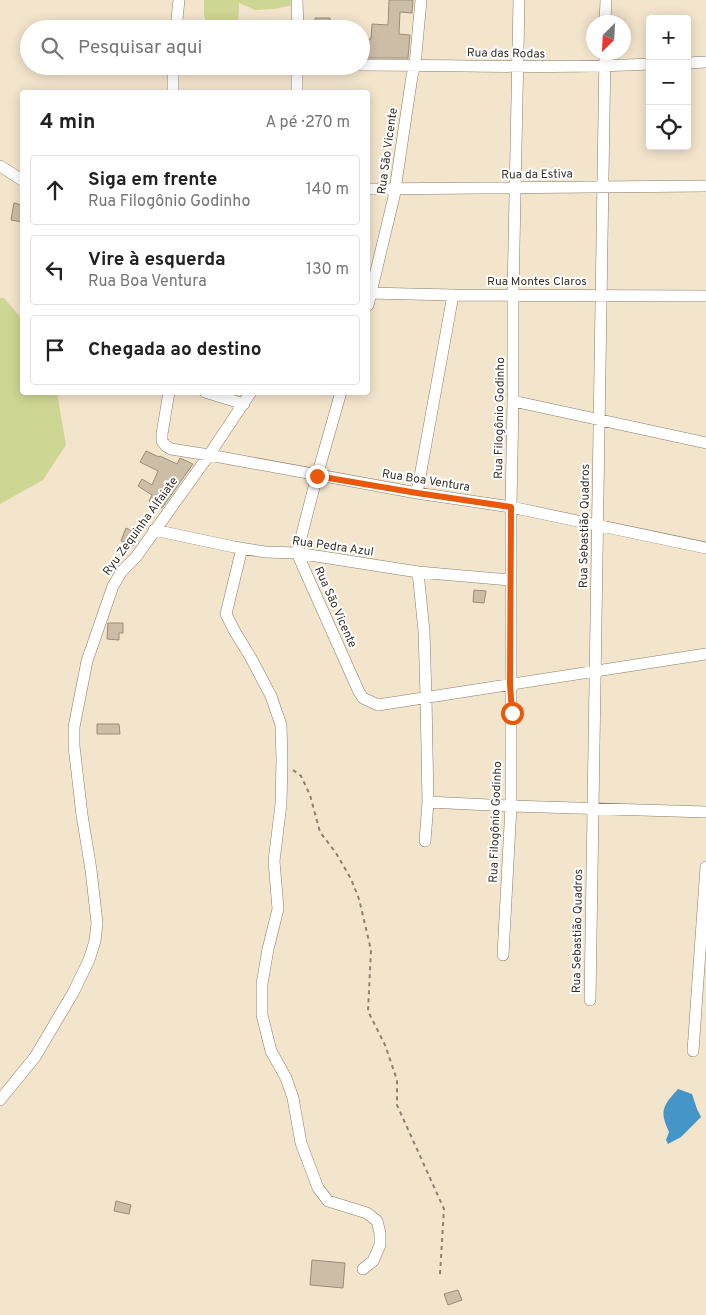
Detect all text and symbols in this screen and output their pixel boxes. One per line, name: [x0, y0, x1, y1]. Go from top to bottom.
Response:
north arrow: [586, 15, 631, 60]
map controls: [646, 15, 691, 150]
button: +: [646, 15, 691, 60]
search box: [20, 20, 370, 75]
icon: search: [38, 34, 66, 62]
text: Pesquisar aqui: [78, 36, 202, 60]
street label: Rua das Rodas: [467, 45, 545, 63]
button: −: [646, 60, 691, 105]
button: locate: [646, 105, 691, 150]
street label: Rua São Vicente: [374, 107, 402, 195]
text: 4 min: [40, 109, 96, 136]
text: A pé · 270 m: [266, 113, 350, 133]
street label: Rua da Estiva: [501, 166, 573, 184]
text: Siga em frente: [88, 168, 217, 192]
icon: ahead: [41, 176, 69, 204]
text: 140 m: [306, 180, 349, 200]
text: Rua Filogônio Godinho: [88, 192, 251, 212]
text: Vire à esquerda: [88, 248, 226, 272]
icon: left: [41, 256, 69, 284]
text: 130 m: [306, 260, 349, 280]
text: Rua Boa Ventura: [88, 272, 207, 292]
street label: Rua Montes Claros: [487, 274, 587, 290]
icon: arrive: [41, 336, 69, 364]
text: Chegada ao destino: [88, 338, 262, 362]
street label: Rua Filogônio Godinho: [491, 357, 509, 479]
street label: Rua Sebastião Quadros: [576, 464, 594, 588]
route end: [306, 465, 329, 488]
street label: Rua Boa Ventura: [381, 466, 471, 496]
street label: Ryu Zequinha Alfaiate: [100, 474, 182, 579]
street label: Rua Pedra Azul: [291, 533, 375, 561]
street label: Rua São Vicente: [310, 564, 360, 651]
route start: [501, 702, 524, 725]
street label: Rua Filogônio Godinho: [486, 761, 506, 883]
street label: Rua Sebastião Quadros: [569, 869, 587, 993]

